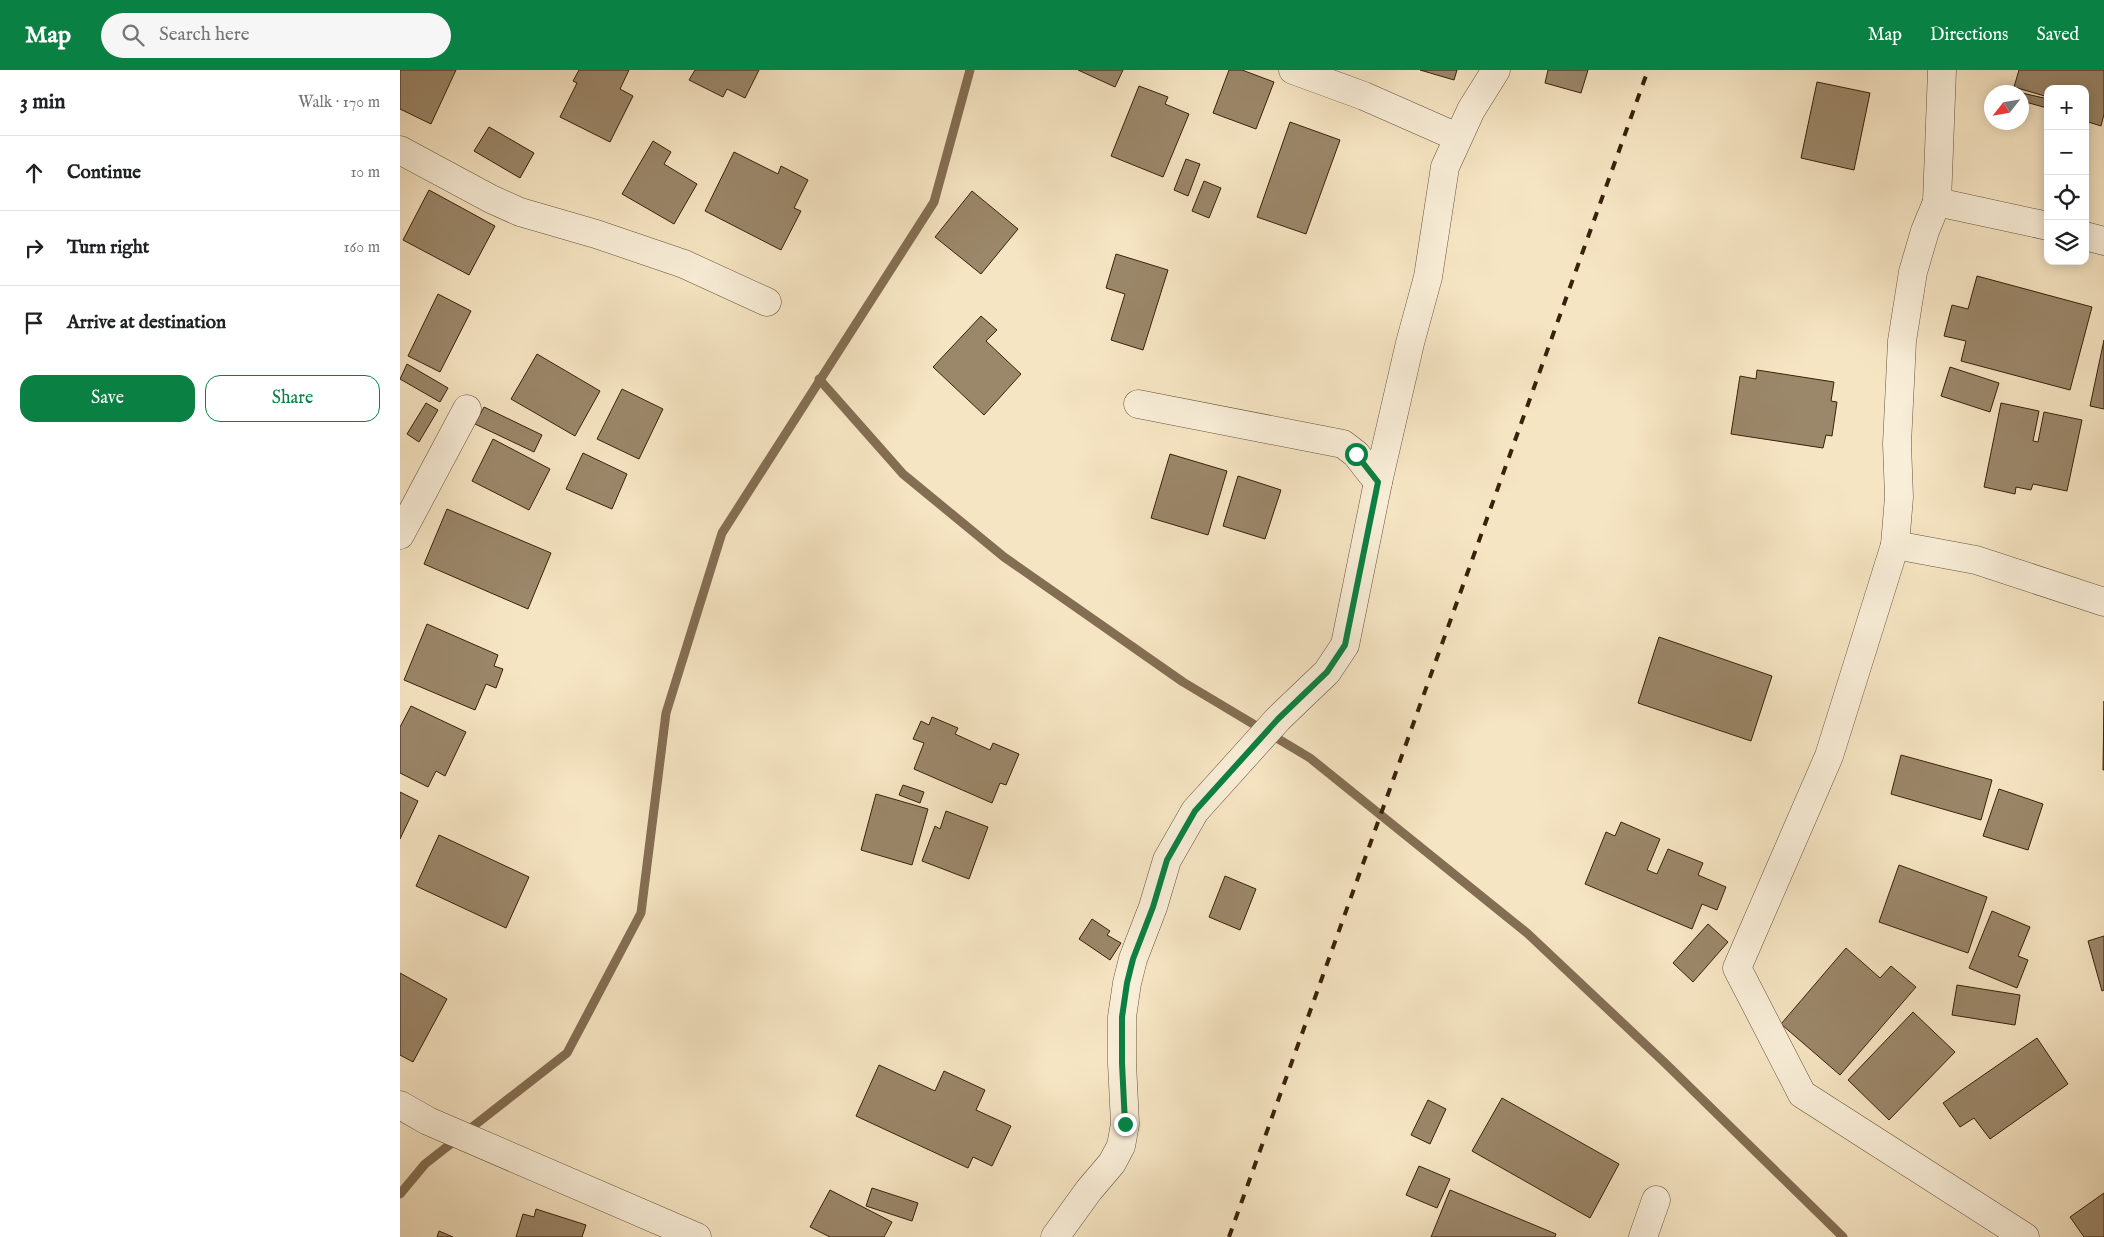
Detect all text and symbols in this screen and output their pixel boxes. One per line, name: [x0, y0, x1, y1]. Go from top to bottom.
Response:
search box: [101, 13, 451, 58]
text: Map: [25, 20, 71, 51]
icon: search: [119, 21, 147, 49]
text: Search here: [159, 23, 250, 47]
text: Map: [1868, 24, 1902, 47]
text: Directions: [1930, 24, 2008, 47]
text: Saved: [2036, 24, 2079, 47]
north arrow: [1984, 85, 2029, 130]
map controls: [2044, 85, 2089, 265]
button: +: [2044, 85, 2089, 130]
text: 3 min: [20, 89, 65, 116]
text: Walk · 170 m: [298, 93, 380, 113]
button: −: [2044, 130, 2089, 175]
icon: ahead: [20, 159, 48, 187]
text: Continue: [67, 161, 141, 185]
text: 10 m: [350, 163, 380, 183]
button: locate: [2044, 175, 2089, 220]
button: layers: [2044, 220, 2089, 265]
icon: right: [20, 234, 48, 262]
text: Turn right: [67, 236, 149, 260]
text: 160 m: [344, 238, 380, 258]
icon: arrive: [20, 309, 48, 337]
text: Arrive at destination: [67, 311, 226, 335]
button: Save: [20, 375, 195, 422]
button: Share: [205, 375, 380, 422]
route start: [1345, 443, 1368, 466]
route end: [1114, 1113, 1137, 1136]

